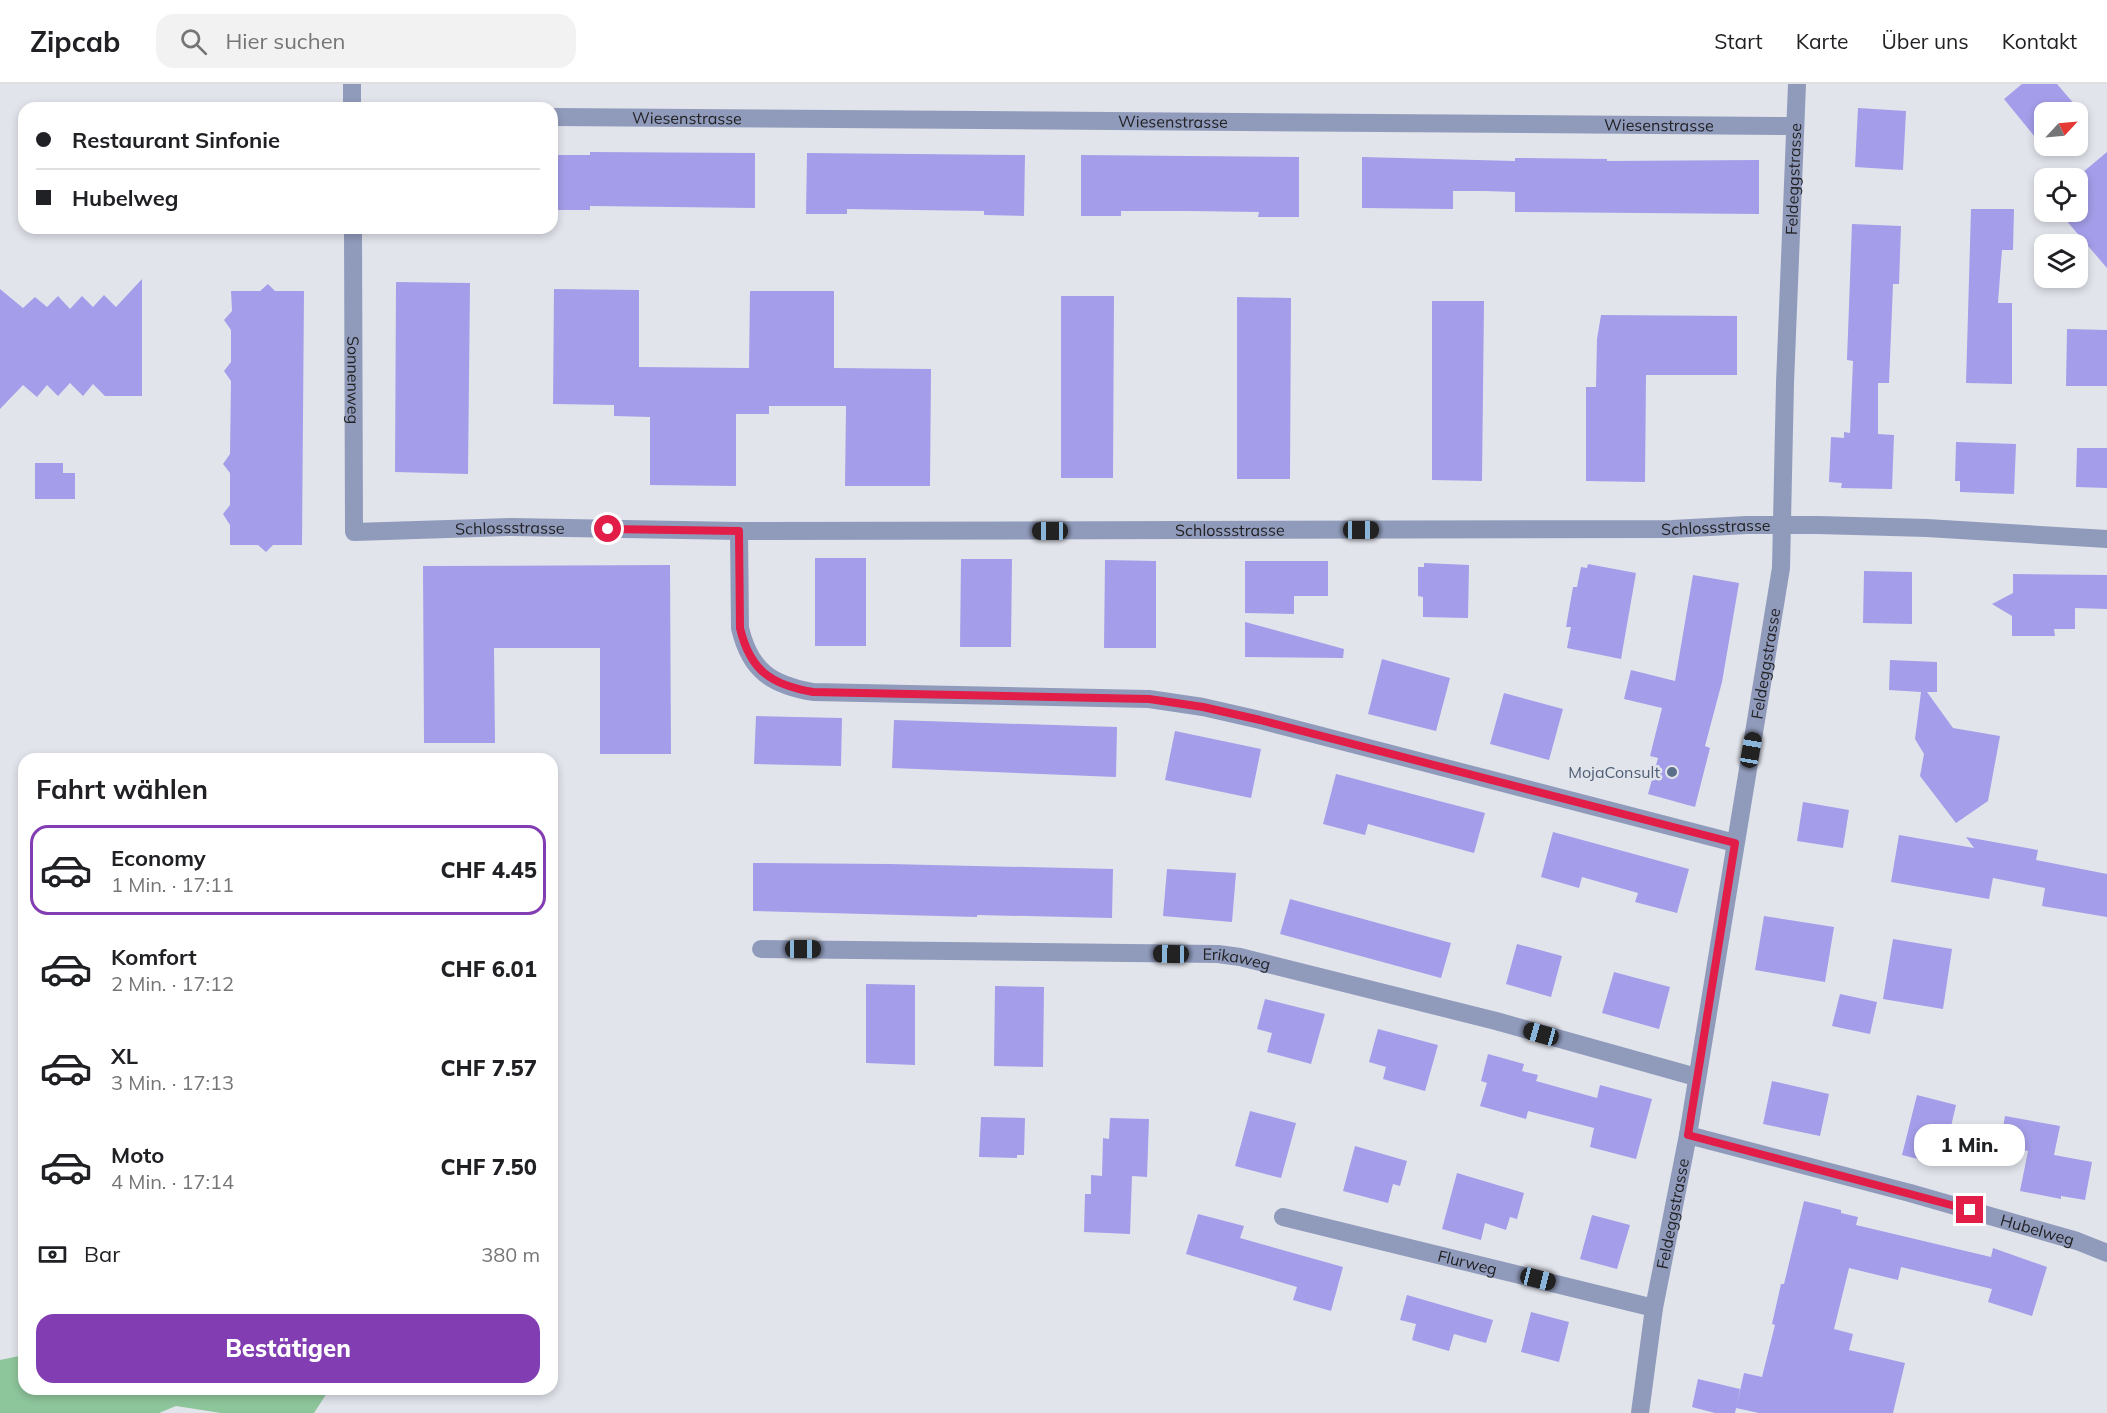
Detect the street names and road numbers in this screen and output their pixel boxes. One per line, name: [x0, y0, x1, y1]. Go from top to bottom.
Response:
street label: Wiesenstrasse: [632, 108, 742, 128]
street label: Wiesenstrasse: [1118, 111, 1228, 132]
street label: Wiesenstrasse: [1604, 115, 1714, 135]
street label: Feldeggstrasse: [1781, 123, 1805, 236]
street label: Sonnenweg: [343, 336, 364, 424]
street label: Schlossstrasse: [1661, 515, 1771, 539]
street label: Schlossstrasse: [455, 517, 565, 539]
street label: Schlossstrasse: [1175, 520, 1285, 540]
street label: Feldeggstrasse: [1746, 607, 1784, 721]
street label: Erikaweg: [1202, 944, 1273, 974]
street label: Feldeggstrasse: [1652, 1157, 1693, 1271]
street label: Hubelweg: [1998, 1210, 2077, 1250]
street label: Flurweg: [1436, 1245, 1499, 1279]

